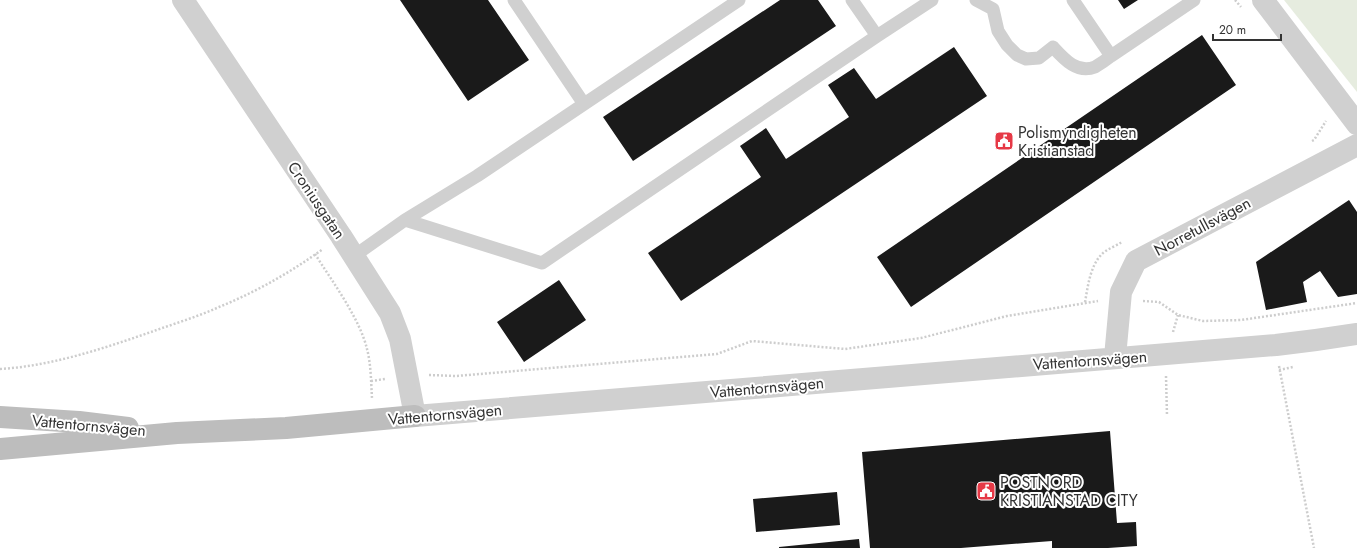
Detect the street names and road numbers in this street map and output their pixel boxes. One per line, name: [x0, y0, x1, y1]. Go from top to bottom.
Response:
street label: Croniusgatan: [282, 157, 351, 244]
street label: Norretullsvägen: [1150, 191, 1255, 262]
street label: Vattentornsvägen: [1032, 345, 1148, 376]
street label: Vattentornsvägen: [709, 371, 825, 404]
street label: Vattentornsvägen: [387, 398, 503, 431]
street label: Vattentornsvägen: [31, 409, 147, 442]

